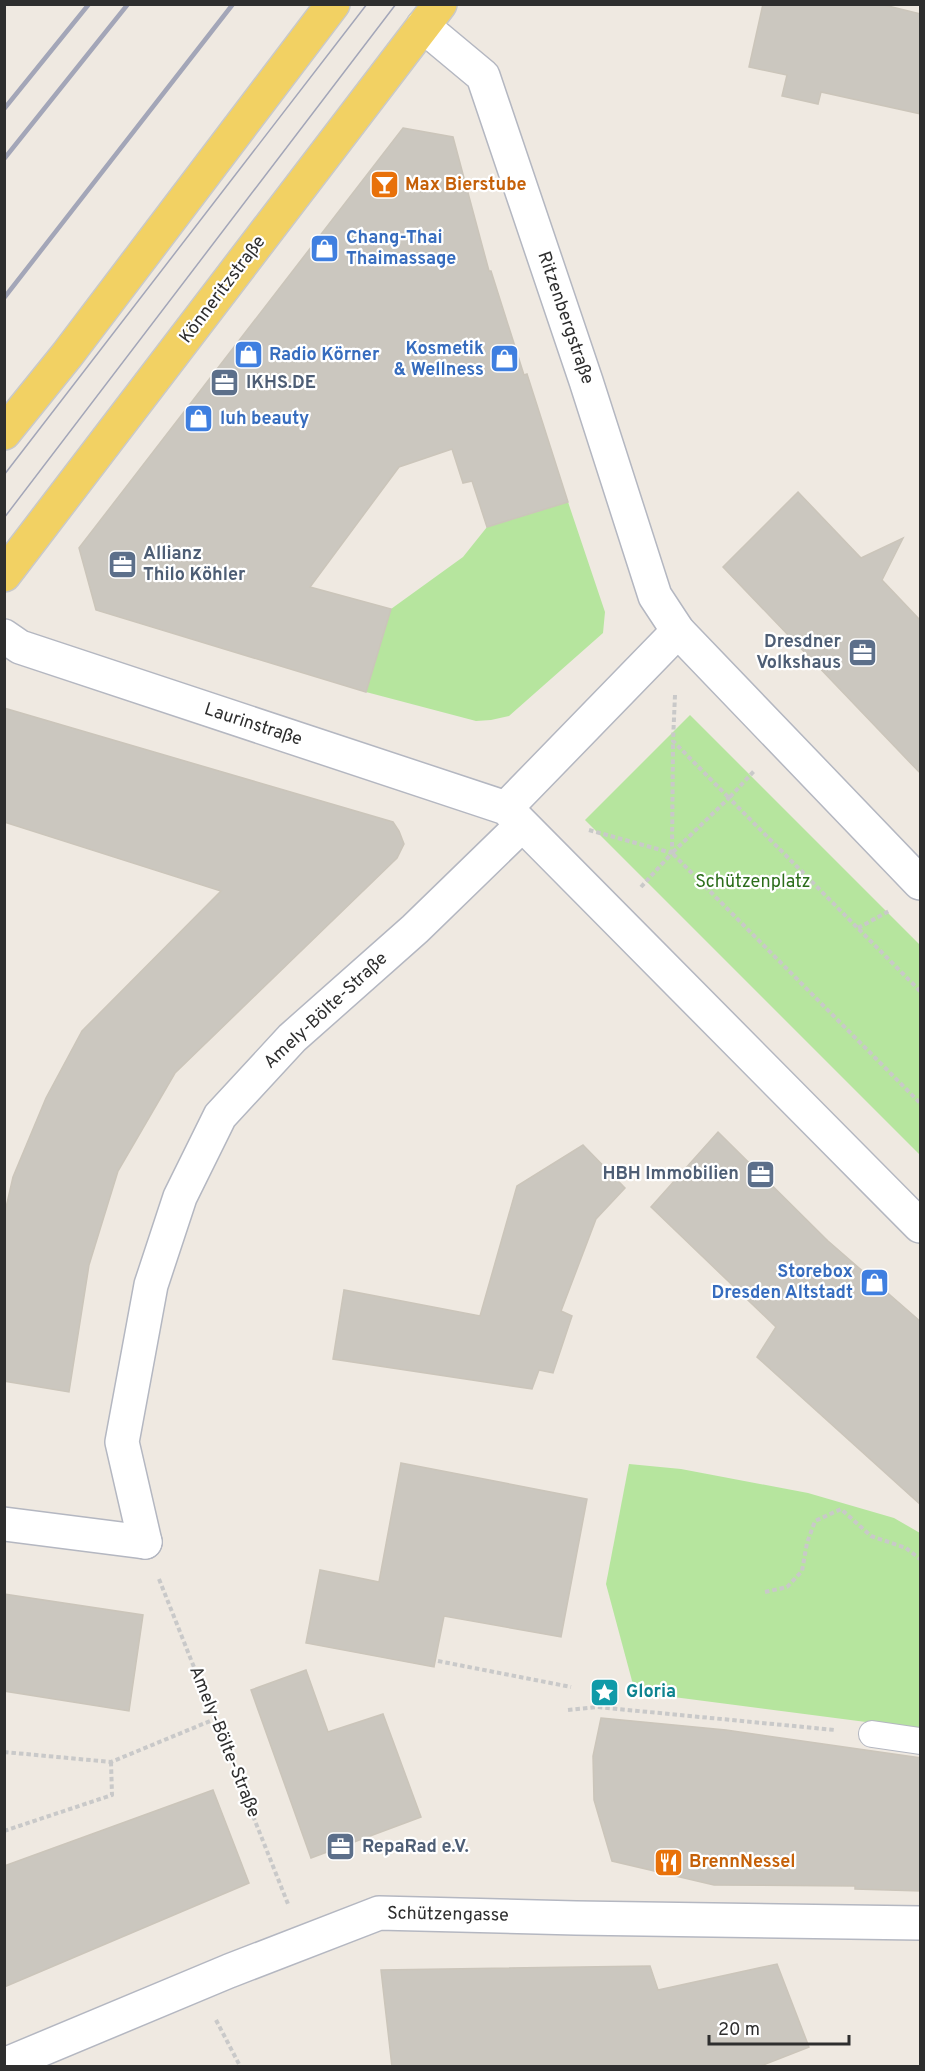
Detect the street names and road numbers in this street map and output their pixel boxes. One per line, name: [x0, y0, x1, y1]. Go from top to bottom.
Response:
street label: Könneritzstraße: [175, 231, 271, 349]
street label: Ritzenbergstraße: [531, 248, 599, 388]
street label: Laurinstraße: [201, 698, 305, 752]
street label: Amely-Bölte-Straße: [259, 948, 393, 1074]
street label: Amely-Bölte-Straße: [183, 1663, 265, 1821]
street label: Schützengasse: [387, 1902, 509, 1928]

